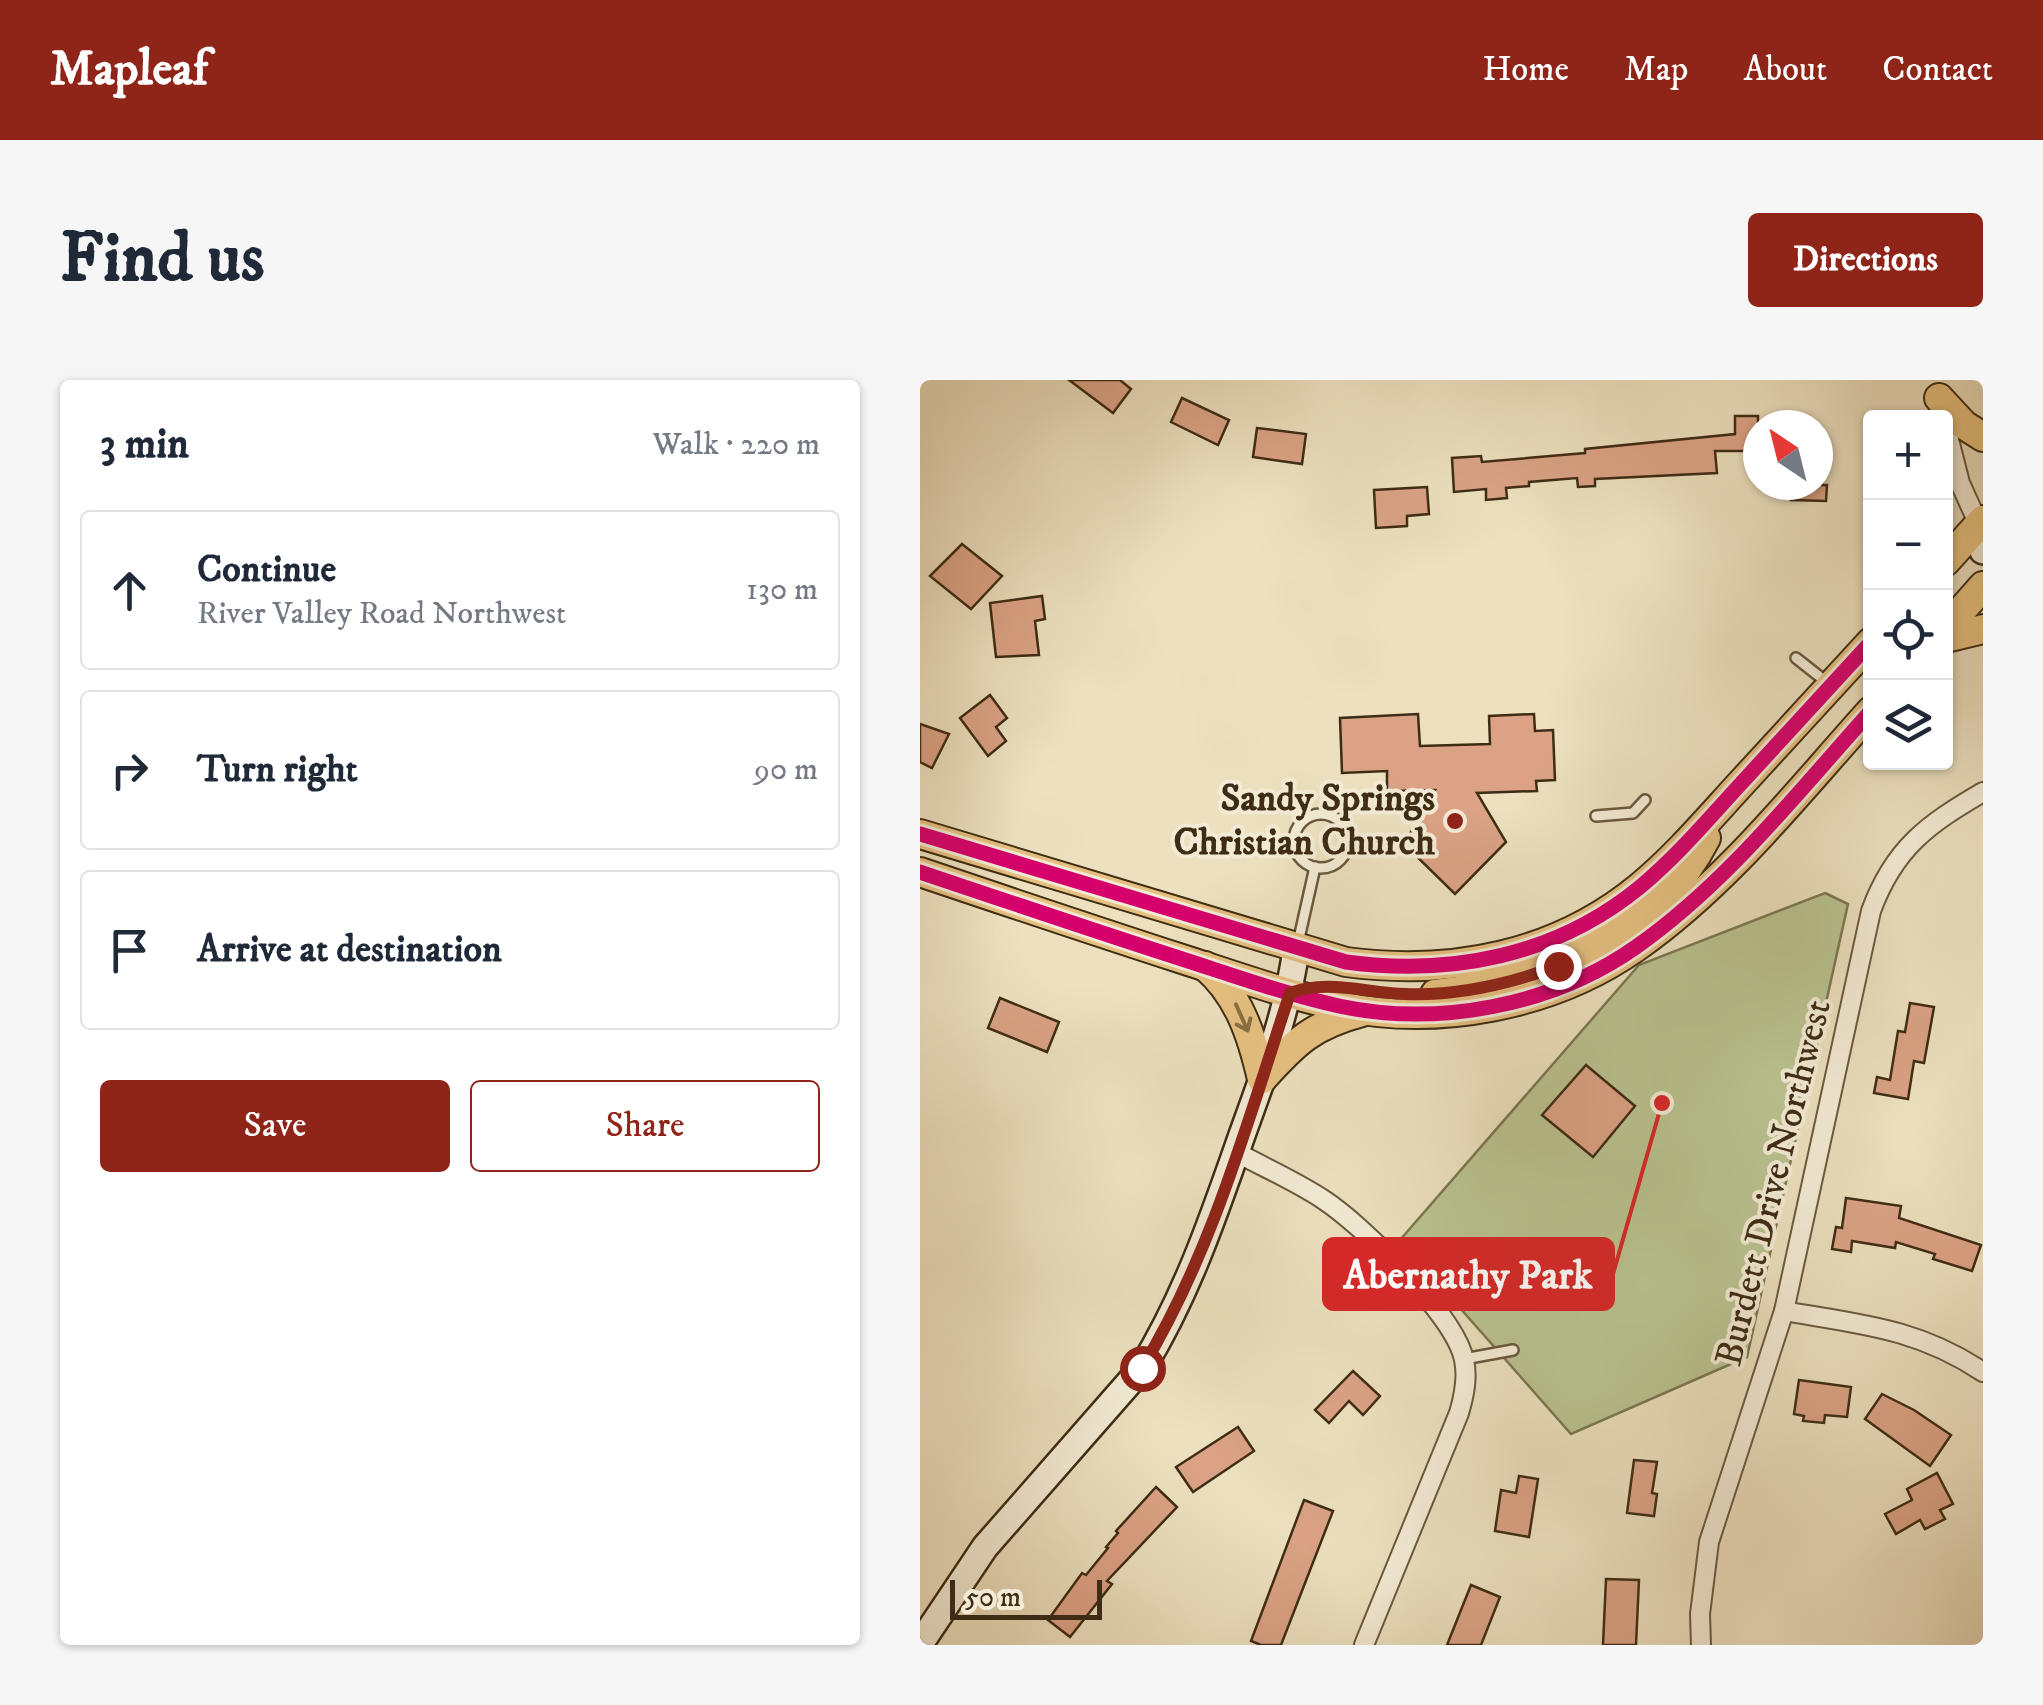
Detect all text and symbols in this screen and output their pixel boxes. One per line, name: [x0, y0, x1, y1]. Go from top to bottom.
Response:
text: Mapleaf: [50, 40, 208, 100]
text: Home: [1482, 48, 1569, 92]
text: Map: [1624, 48, 1688, 92]
text: About: [1743, 48, 1827, 92]
text: Contact: [1882, 48, 1993, 92]
button: Directions: [1748, 213, 1983, 307]
text: Find us: [60, 216, 264, 304]
north arrow: [1743, 410, 1833, 500]
map controls: [1863, 410, 1953, 770]
button: +: [1863, 410, 1953, 500]
text: 3 min: [100, 419, 189, 471]
text: Walk · 220 m: [653, 425, 820, 465]
button: −: [1863, 500, 1953, 590]
text: Continue: [197, 546, 336, 594]
icon: ahead: [102, 563, 157, 618]
text: 130 m: [746, 570, 818, 610]
button: locate: [1863, 590, 1953, 680]
text: River Valley Road Northwest: [197, 594, 566, 634]
button: layers: [1863, 680, 1953, 770]
icon: right: [102, 743, 157, 798]
text: Turn right: [197, 746, 358, 794]
text: 90 m: [754, 750, 818, 790]
place label: Sandy Springs Christian Church: [1173, 775, 1435, 867]
marker: Sandy Springs Christian Church: [1444, 810, 1466, 832]
icon: arrive: [102, 923, 157, 978]
text: Arrive at destination: [197, 926, 502, 974]
route end: [1536, 944, 1582, 990]
street label: Burdett Drive Northwest: [1705, 995, 1843, 1371]
one-way arrow: [1234, 1002, 1252, 1032]
button: Save: [100, 1080, 450, 1172]
button: Share: [470, 1080, 820, 1172]
callout: Abernathy Park: [1324, 1239, 1613, 1309]
text: Abernathy Park: [1342, 1252, 1594, 1302]
route start: [1120, 1346, 1166, 1392]
scale bar: [950, 1575, 1102, 1620]
text: 50 m: [965, 1580, 1021, 1615]

